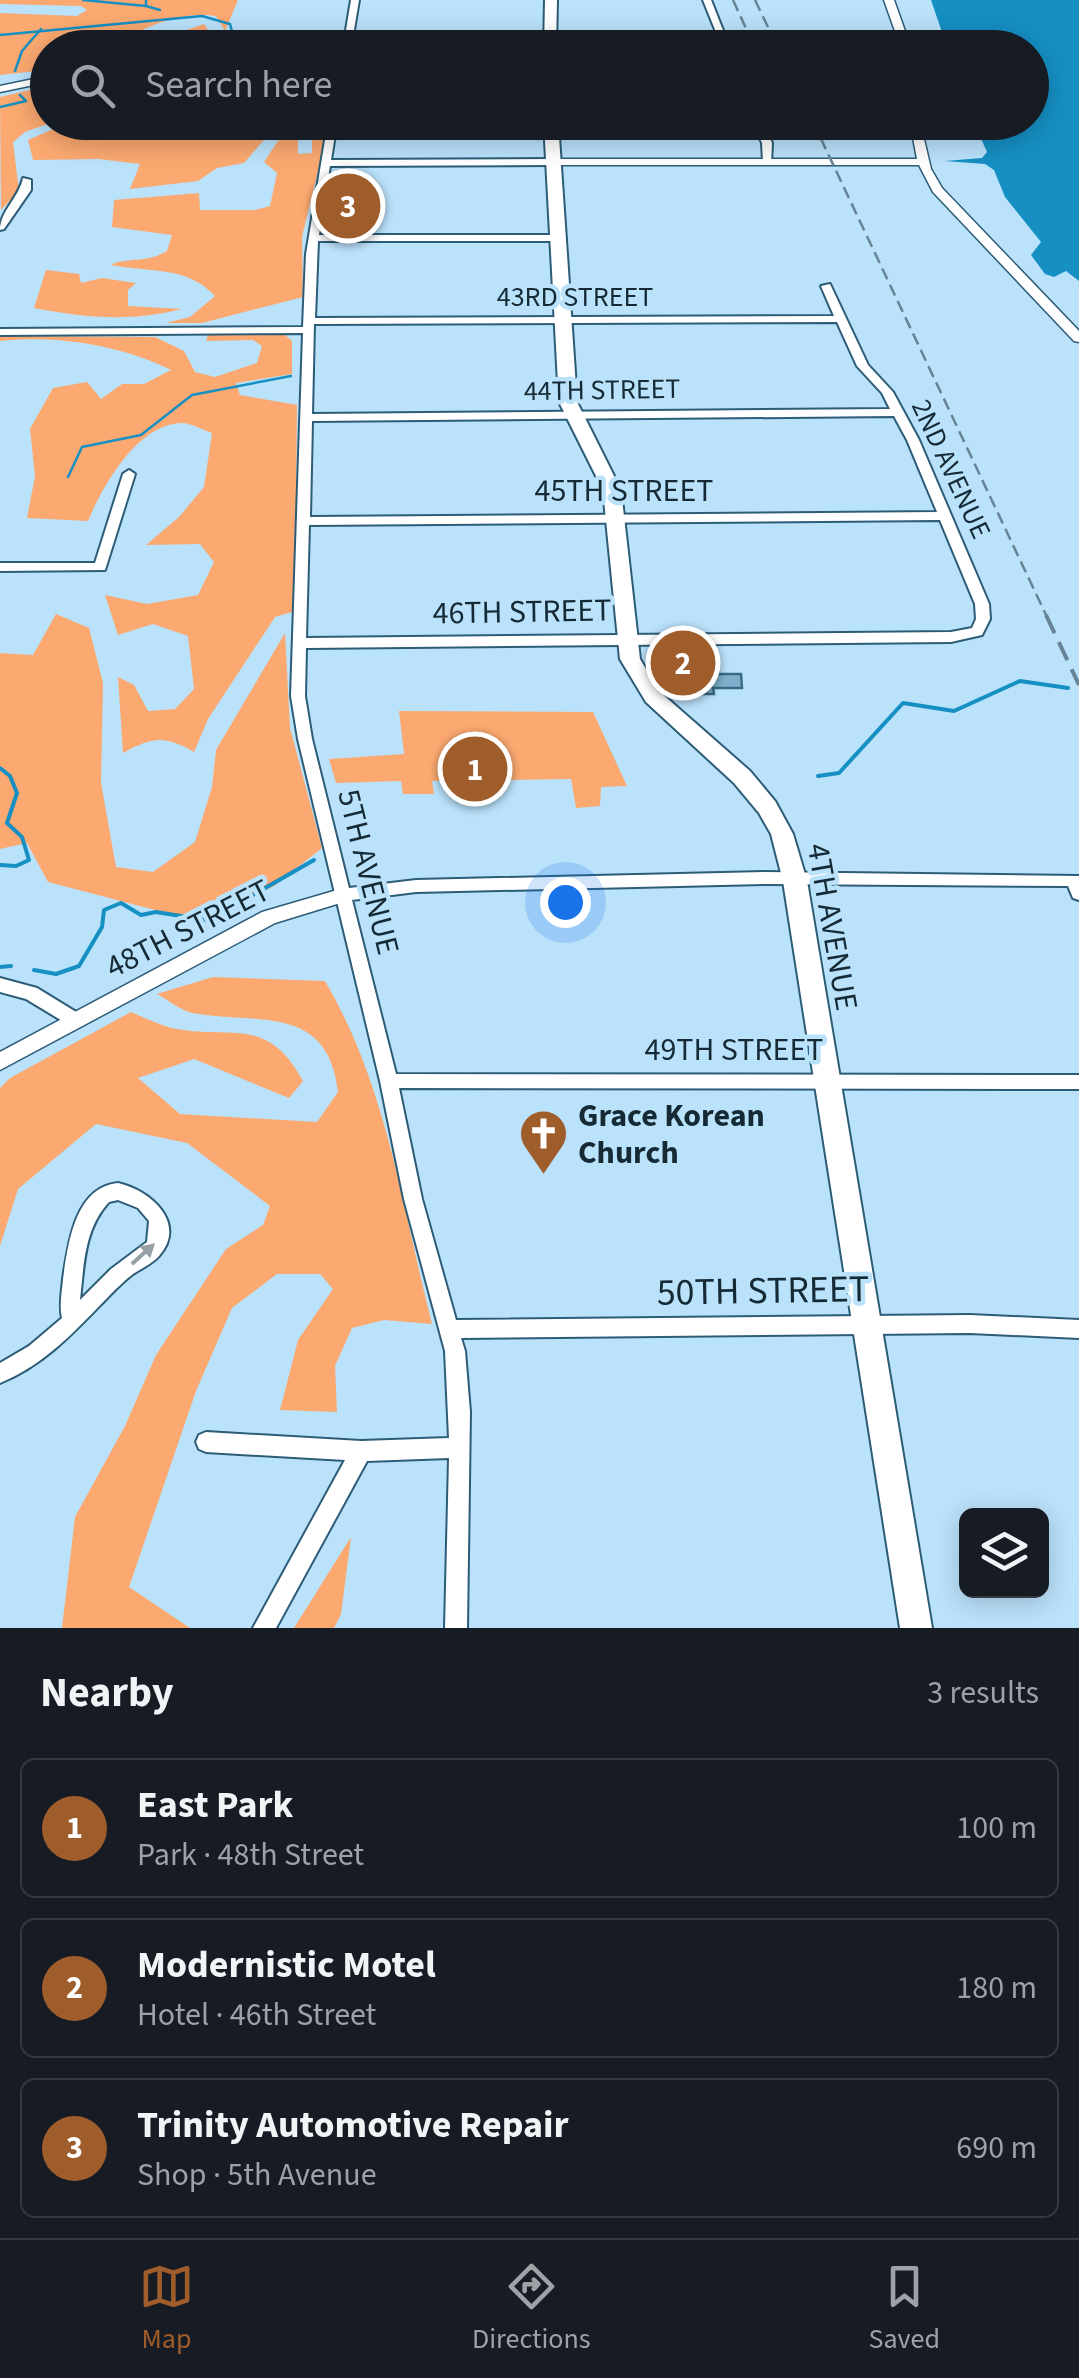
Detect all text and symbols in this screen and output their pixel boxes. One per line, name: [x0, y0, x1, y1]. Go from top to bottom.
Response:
search box: [30, 30, 1049, 140]
icon: search: [65, 58, 120, 113]
text: Search here: [145, 58, 332, 112]
pin: 3: [316, 168, 380, 244]
street label: 43RD STREET: [497, 277, 653, 317]
street label: 44TH STREET: [523, 369, 681, 411]
street label: 2ND AVENUE: [901, 393, 1001, 545]
street label: 45TH STREET: [535, 468, 713, 514]
street label: 46TH STREET: [432, 587, 612, 637]
pin: 2: [650, 626, 716, 700]
pin: 1: [442, 732, 508, 806]
street label: 5TH AVENUE: [325, 785, 411, 959]
street label: 4TH AVENUE: [795, 840, 869, 1014]
street label: 48TH STREET: [98, 868, 278, 990]
your location: [540, 877, 591, 928]
street label: 49TH STREET: [645, 1027, 823, 1073]
place label: Grace Korean Church: [578, 1093, 765, 1176]
church icon: Grace Korean Church: [517, 1108, 569, 1176]
one-way arrow: [131, 1243, 155, 1266]
street label: 50TH STREET: [656, 1262, 870, 1320]
map controls: [959, 1508, 1049, 1598]
button: layers: [959, 1508, 1049, 1598]
text: Nearby: [40, 1663, 174, 1723]
text: 3 results: [927, 1670, 1039, 1716]
text: East Park: [137, 1778, 293, 1832]
text: 1: [66, 1805, 83, 1851]
text: 100 m: [956, 1805, 1037, 1851]
text: Park · 48th Street: [137, 1832, 364, 1878]
text: Modernistic Motel: [137, 1938, 436, 1992]
text: 2: [66, 1965, 83, 2011]
text: 180 m: [956, 1965, 1037, 2011]
text: Hotel · 46th Street: [137, 1992, 376, 2038]
text: Trinity Automotive Repair: [137, 2098, 569, 2152]
text: 3: [66, 2125, 83, 2171]
text: 690 m: [956, 2125, 1037, 2171]
text: Shop · 5th Avenue: [137, 2152, 377, 2198]
tab: Map: [139, 2259, 194, 2359]
tab: Directions: [472, 2259, 591, 2359]
tab: Saved: [869, 2259, 940, 2359]

